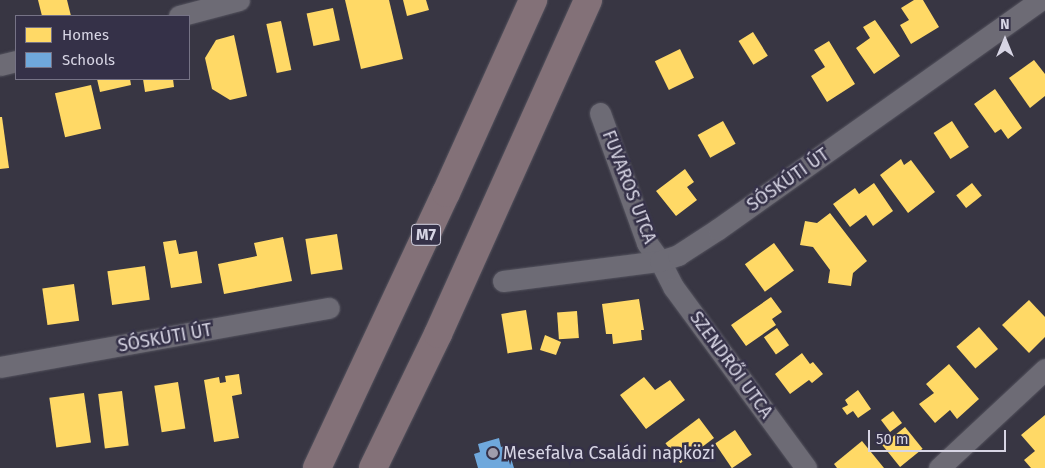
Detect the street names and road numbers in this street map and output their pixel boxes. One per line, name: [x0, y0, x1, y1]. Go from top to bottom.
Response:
street label: FUVAROS UTCA: [597, 127, 661, 247]
street label: SÓSKÚTI ÚT: [743, 144, 833, 216]
road number: M7: [411, 222, 441, 248]
street label: SZENDRŐI UTCA: [685, 307, 777, 423]
street label: SÓSKÚTI ÚT: [116, 319, 214, 357]

